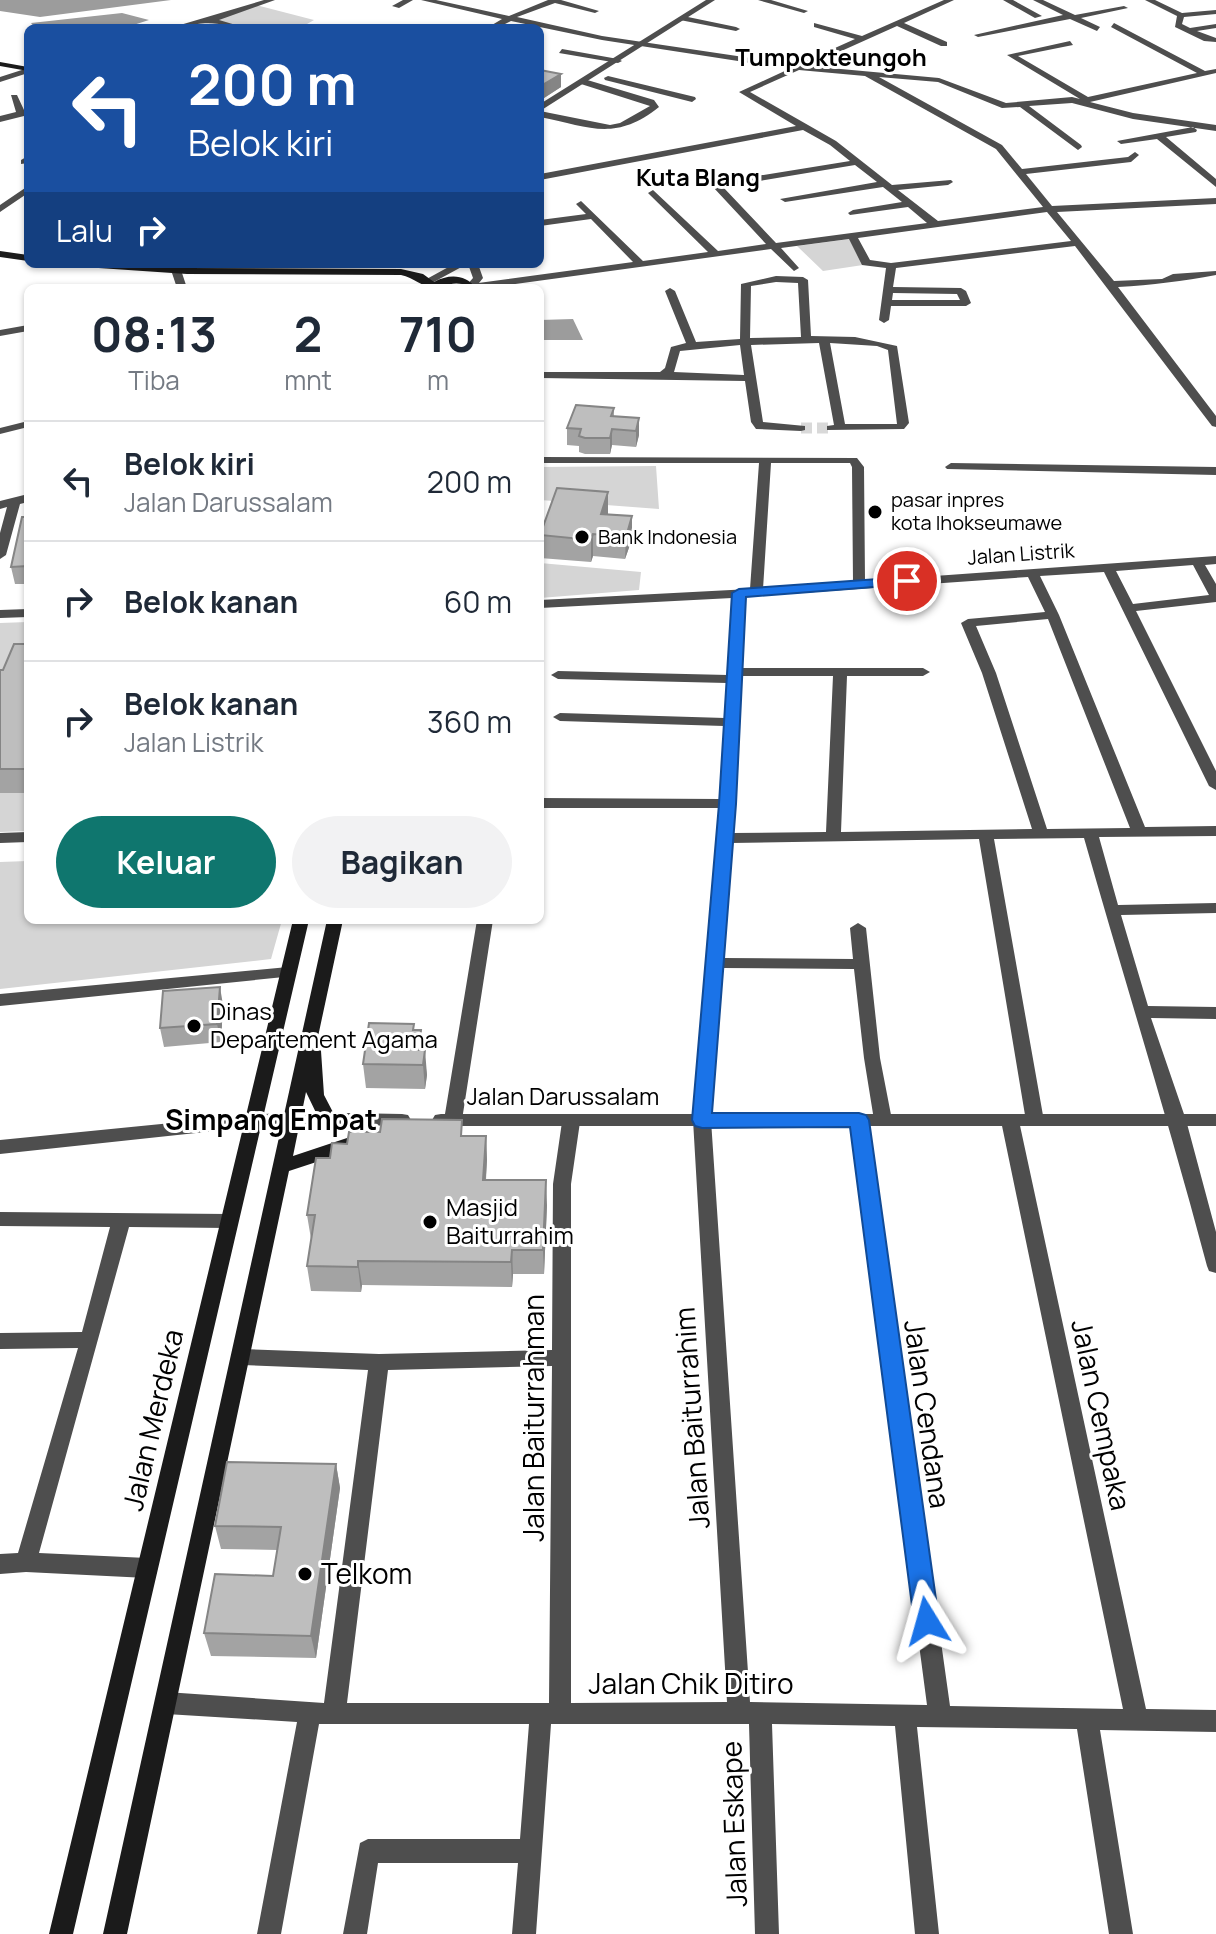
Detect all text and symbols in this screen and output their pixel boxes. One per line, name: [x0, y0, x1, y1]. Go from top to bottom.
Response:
district label: Tumpokteungoh: [735, 40, 927, 73]
text: 200 m: [188, 45, 357, 122]
icon: left: [56, 56, 160, 160]
text: Belok kiri: [188, 118, 334, 167]
district label: Kuta Blang: [636, 160, 760, 193]
icon: right: [129, 208, 173, 252]
text: Lalu: [56, 210, 113, 251]
text: 08:13: [91, 301, 217, 366]
text: 2: [294, 301, 322, 366]
text: 710: [399, 301, 477, 366]
text: Tiba: [128, 362, 180, 398]
text: mnt: [284, 362, 332, 398]
text: m: [427, 362, 449, 398]
text: Belok kiri: [124, 443, 255, 484]
icon: left: [56, 459, 100, 503]
text: 200 m: [427, 461, 512, 502]
text: Jalan Darussalam: [124, 484, 333, 520]
place label: pasar inpres kota lhokseumawe: [891, 486, 1062, 536]
marker: pasar inpres kota lhokseumawe: [866, 503, 884, 521]
place label: Bank Indonesia: [598, 523, 737, 550]
marker: Bank Indonesia: [573, 528, 591, 546]
street label: Jalan Listrik: [967, 536, 1076, 571]
pin: [873, 547, 941, 615]
icon: arrive: [885, 559, 929, 603]
icon: right: [56, 579, 100, 623]
text: Belok kanan: [124, 581, 298, 622]
text: 60 m: [444, 581, 512, 622]
text: Belok kanan: [124, 683, 298, 724]
icon: right: [56, 699, 100, 743]
text: 360 m: [427, 701, 512, 742]
text: Jalan Listrik: [124, 724, 263, 760]
button: Keluar: [56, 816, 276, 908]
button: Bagikan: [292, 816, 512, 908]
place label: Dinas Departement Agama: [210, 994, 438, 1055]
marker: Dinas Departement Agama: [185, 1017, 203, 1035]
street label: Jalan Darussalam: [467, 1079, 659, 1112]
district label: Simpang Empat: [165, 1100, 377, 1138]
place label: Masjid Baiturrahim: [446, 1190, 574, 1251]
marker: Masjid Baiturrahim: [421, 1213, 439, 1231]
street label: Jalan Baiturrahman: [514, 1294, 552, 1542]
street label: Jalan Baiturrahim: [664, 1306, 718, 1530]
street label: Jalan Cempaka: [1063, 1316, 1141, 1514]
street label: Jalan Cendana: [896, 1317, 960, 1510]
street label: Jalan Merdeka: [113, 1325, 191, 1514]
place label: Telkom: [321, 1554, 412, 1592]
marker: Telkom: [296, 1565, 314, 1583]
position arrow: [885, 1579, 969, 1663]
street label: Jalan Chik Ditiro: [588, 1664, 794, 1702]
street label: Jalan Eskape: [711, 1740, 755, 1908]

